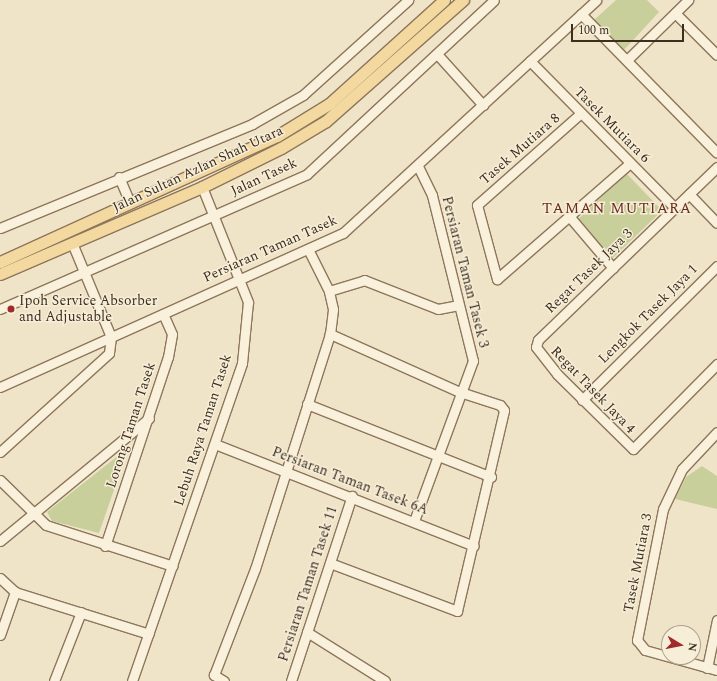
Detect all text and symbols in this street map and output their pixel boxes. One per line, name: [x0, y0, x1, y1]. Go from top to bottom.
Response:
scale bar: [573, 16, 686, 42]
text: 100 m: [578, 21, 609, 40]
street label: Tasek Mutiara 6: [571, 84, 653, 166]
street label: Tasek Mutiara 8: [477, 110, 563, 188]
street label: Jalan Sultan Azlan Shah Utara: [110, 122, 286, 216]
street label: Jalan Tasek: [228, 154, 300, 200]
street label: Persiaran Taman Tasek 3: [438, 195, 492, 349]
district label: TAMAN MUTIARA: [542, 200, 692, 218]
street label: Persiaran Taman Tasek: [200, 212, 340, 286]
street label: Regat Tasek Jaya 3: [542, 225, 636, 317]
street label: Lengkok Tasek Jaya 1: [595, 261, 701, 367]
place label: Ipoh Service Absorber and Adjustable: [19, 293, 157, 326]
marker: Ipoh Service Absorber and Adjustable: [6, 304, 16, 314]
street label: Regat Tasek Jaya 4: [547, 343, 639, 437]
street label: Lebuh Raya Taman Tasek: [170, 352, 236, 508]
street label: Lorong Taman Tasek: [103, 360, 159, 490]
street label: Persiaran Taman Tasek 6A: [270, 443, 430, 519]
street label: Persiaran Taman Tasek 11: [275, 504, 341, 664]
street label: Tasek Mutiara 3: [620, 512, 656, 614]
north arrow: [661, 625, 701, 665]
text: N: [683, 641, 701, 653]

